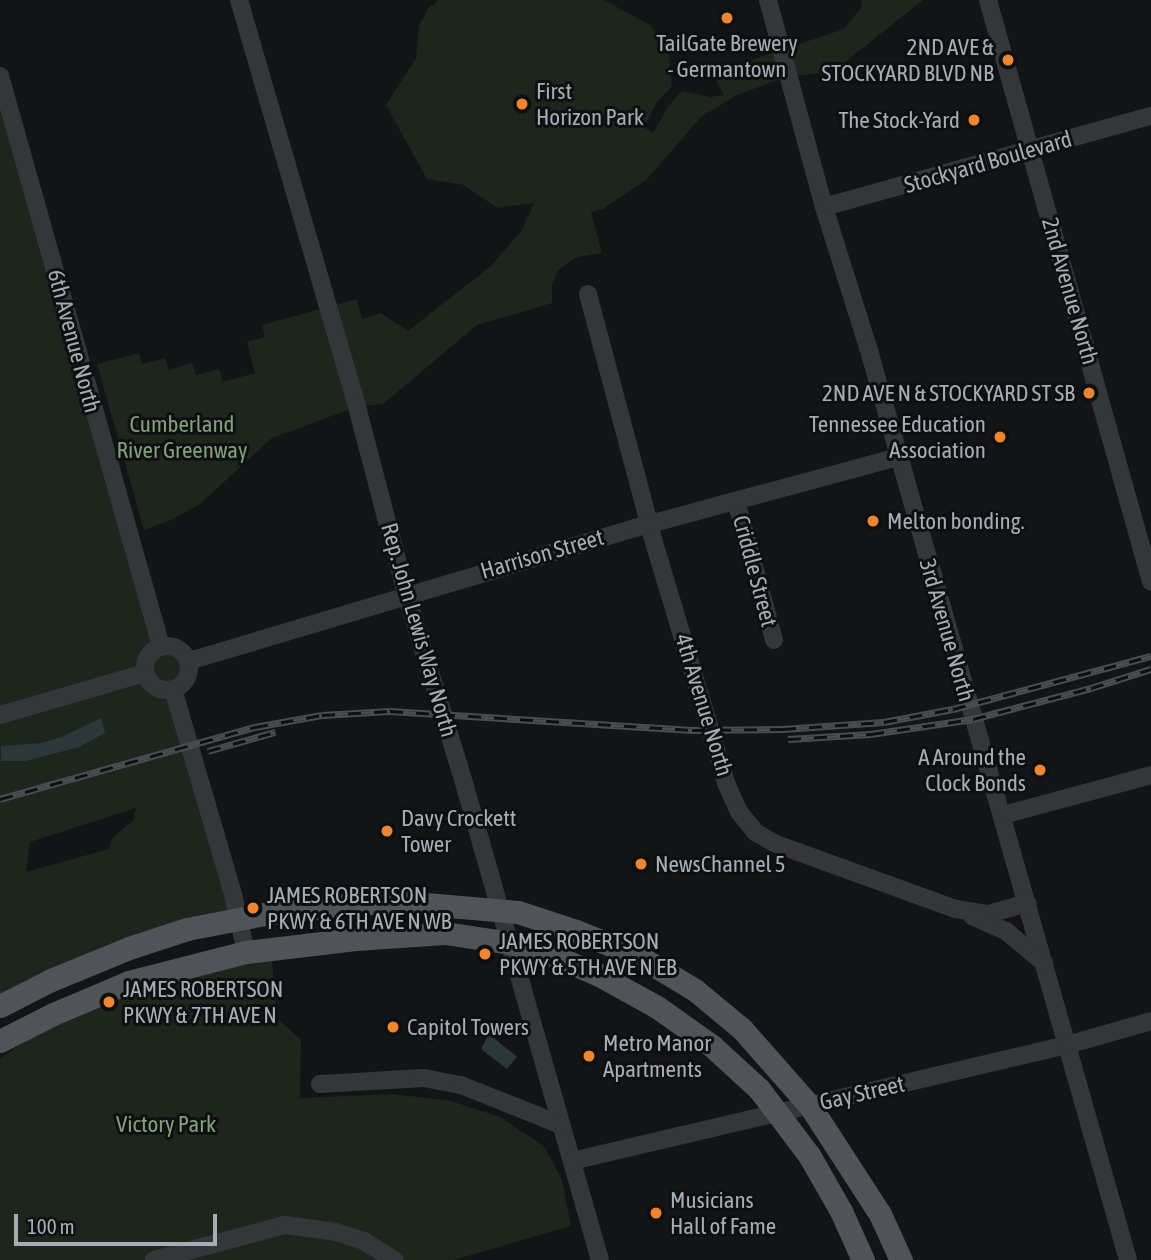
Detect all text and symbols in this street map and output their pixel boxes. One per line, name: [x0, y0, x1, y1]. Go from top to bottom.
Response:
marker: TailGate Brewery - Germantown: [719, 10, 735, 26]
place label: TailGate Brewery - Germantown: [656, 29, 798, 83]
place label: 2ND AVE & STOCKYARD BLVD NB: [821, 33, 994, 87]
marker: 2ND AVE & STOCKYARD BLVD NB: [1000, 52, 1016, 68]
place label: First Horizon Park: [536, 77, 644, 131]
marker: First Horizon Park: [514, 96, 530, 112]
place label: The Stock-Yard: [839, 106, 960, 134]
marker: The Stock-Yard: [966, 112, 982, 128]
street label: Stockyard Boulevard: [901, 125, 1075, 199]
street label: 2nd Avenue North: [1036, 214, 1104, 368]
street label: 6th Avenue North: [42, 266, 106, 416]
place label: 2ND AVE N & STOCKYARD ST SB: [822, 379, 1075, 407]
marker: 2ND AVE N & STOCKYARD ST SB: [1081, 385, 1097, 401]
park label: Cumberland River Greenway: [117, 410, 247, 464]
place label: Tennessee Education Association: [809, 410, 986, 464]
marker: Tennessee Education Association: [992, 429, 1008, 445]
place label: Melton bonding.: [887, 507, 1025, 535]
street label: Criddle Street: [727, 512, 783, 630]
marker: Melton bonding.: [865, 513, 881, 529]
street label: Rep. John Lewis Way North: [375, 520, 463, 740]
street label: Harrison Street: [477, 523, 607, 585]
street label: 3rd Avenue North: [913, 555, 981, 705]
street label: 4th Avenue North: [669, 631, 739, 779]
place label: A Around the Clock Bonds: [918, 743, 1026, 797]
marker: A Around the Clock Bonds: [1032, 762, 1048, 778]
place label: Davy Crockett Tower: [401, 804, 516, 858]
marker: Davy Crockett Tower: [379, 823, 395, 839]
place label: NewsChannel 5: [655, 850, 786, 878]
marker: NewsChannel 5: [633, 856, 649, 872]
place label: JAMES ROBERTSON PKWY & 6TH AVE N WB: [267, 881, 451, 935]
marker: JAMES ROBERTSON PKWY & 6TH AVE N WB: [245, 900, 261, 916]
place label: JAMES ROBERTSON PKWY & 5TH AVE N EB: [499, 927, 677, 981]
marker: JAMES ROBERTSON PKWY & 5TH AVE N EB: [477, 946, 493, 962]
place label: JAMES ROBERTSON PKWY & 7TH AVE N: [123, 975, 283, 1029]
marker: JAMES ROBERTSON PKWY & 7TH AVE N: [101, 994, 117, 1010]
place label: Capitol Towers: [407, 1013, 529, 1041]
marker: Capitol Towers: [385, 1019, 401, 1035]
place label: Metro Manor Apartments: [603, 1029, 711, 1083]
marker: Metro Manor Apartments: [581, 1048, 597, 1064]
street label: Gay Street: [817, 1070, 907, 1116]
park label: Victory Park: [116, 1110, 216, 1138]
place label: Musicians Hall of Fame: [670, 1186, 776, 1240]
scale bar: [18, 1200, 220, 1244]
marker: Musicians Hall of Fame: [648, 1205, 664, 1221]
text: 100 m: [27, 1214, 75, 1238]

